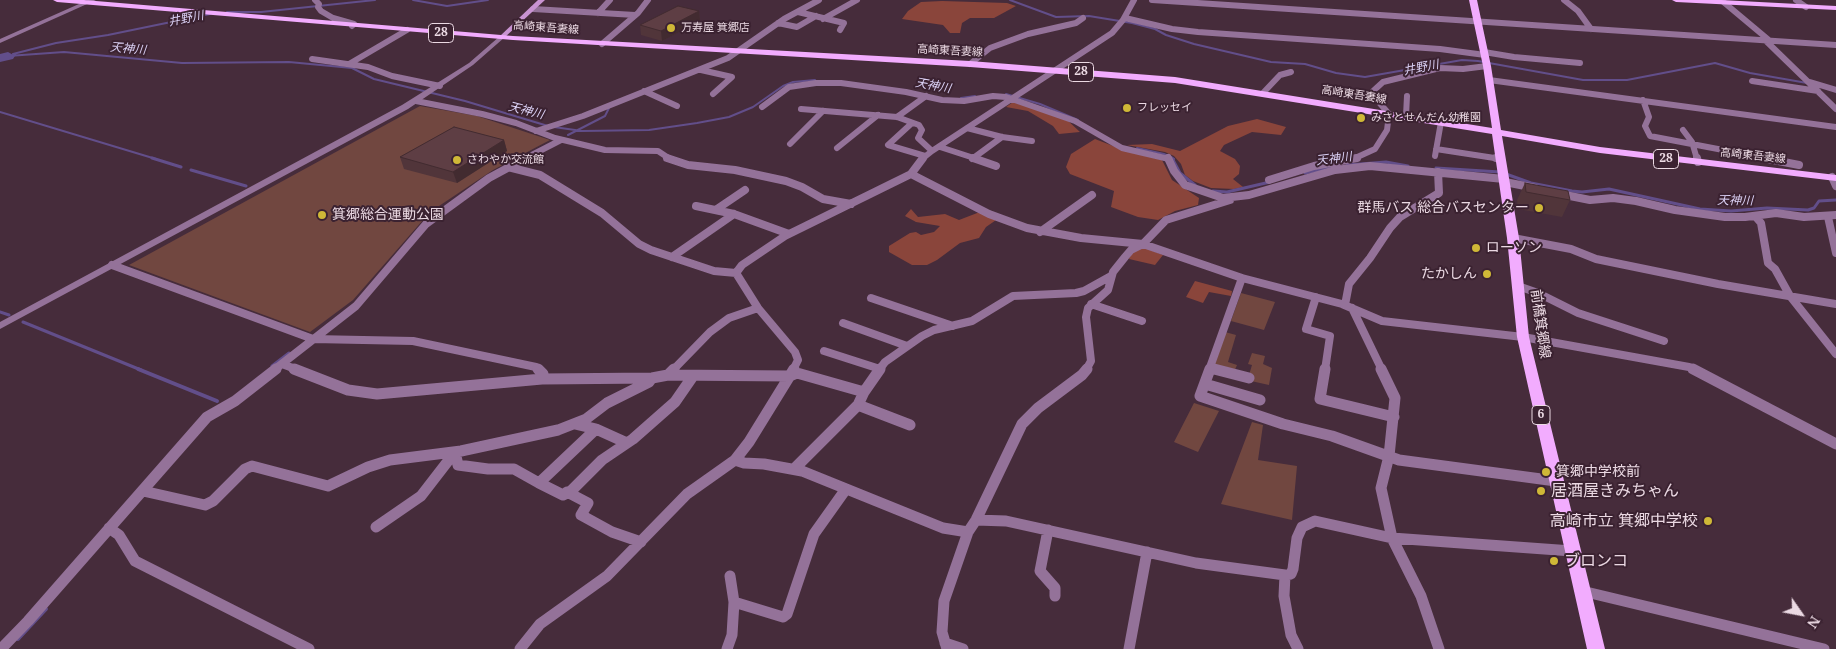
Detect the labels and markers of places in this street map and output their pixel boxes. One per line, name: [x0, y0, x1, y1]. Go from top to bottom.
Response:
place label: 万寿屋 箕郷店: [681, 21, 750, 35]
marker: 万寿屋 箕郷店: [665, 22, 677, 34]
place label: フレッセイ: [1137, 101, 1192, 115]
marker: フレッセイ: [1121, 102, 1133, 114]
place label: みさとせんだん幼稚園: [1371, 111, 1481, 125]
marker: みさとせんだん幼稚園: [1355, 112, 1367, 124]
place label: さわやか交流館: [467, 153, 544, 167]
marker: さわやか交流館: [451, 154, 463, 166]
place label: 群馬バス 総合バスセンター: [1357, 200, 1529, 216]
marker: 群馬バス 総合バスセンター: [1533, 202, 1545, 214]
place label: 箕郷総合運動公園: [332, 207, 444, 223]
marker: 箕郷総合運動公園: [316, 209, 328, 221]
place label: ローソン: [1486, 240, 1542, 256]
marker: ローソン: [1470, 242, 1482, 254]
place label: たかしん: [1421, 266, 1477, 282]
marker: たかしん: [1481, 268, 1493, 280]
place label: 箕郷中学校前: [1556, 464, 1640, 480]
marker: 箕郷中学校前: [1540, 466, 1552, 478]
place label: 居酒屋きみちゃん: [1551, 481, 1679, 501]
marker: 居酒屋きみちゃん: [1535, 485, 1547, 497]
place label: 高崎市立 箕郷中学校: [1550, 511, 1698, 531]
marker: 高崎市立 箕郷中学校: [1702, 515, 1714, 527]
place label: ブロンコ: [1564, 551, 1628, 571]
marker: ブロンコ: [1548, 555, 1560, 567]

